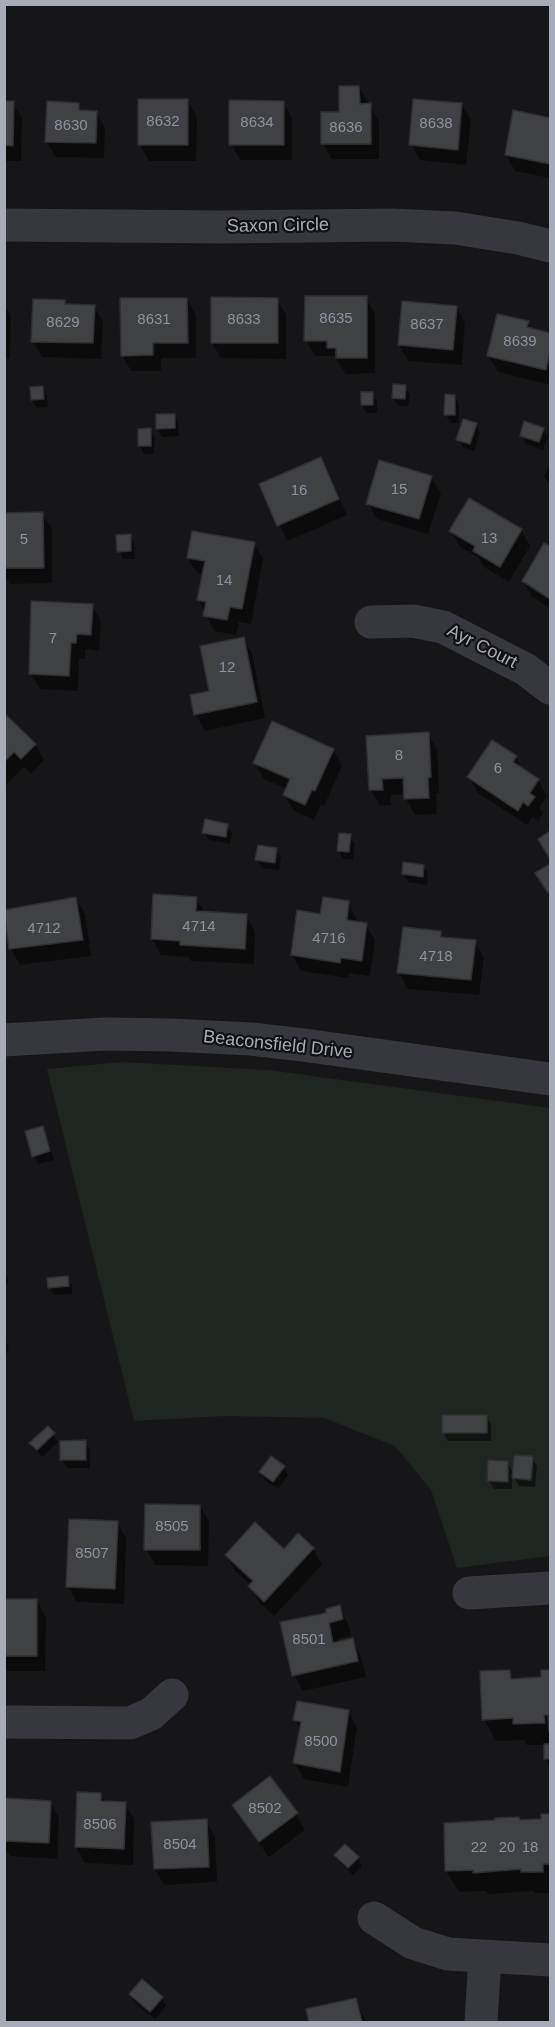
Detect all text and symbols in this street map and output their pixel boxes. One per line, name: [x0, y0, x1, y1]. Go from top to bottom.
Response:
house number: 8632: [146, 113, 180, 131]
house number: 8634: [240, 114, 274, 132]
house number: 8638: [419, 115, 453, 133]
house number: 8630: [54, 117, 88, 135]
house number: 8636: [329, 119, 363, 137]
street label: Saxon Circle: [227, 214, 329, 238]
house number: 8635: [319, 310, 353, 328]
house number: 8631: [137, 311, 171, 329]
house number: 8633: [227, 311, 261, 329]
house number: 8629: [46, 314, 80, 332]
house number: 8637: [410, 316, 444, 334]
house number: 8639: [503, 333, 537, 351]
house number: 15: [391, 481, 407, 499]
house number: 16: [291, 482, 307, 500]
house number: 13: [481, 530, 497, 548]
house number: 5: [20, 531, 28, 549]
house number: 14: [216, 572, 232, 590]
street label: Ayr Court: [443, 620, 521, 674]
house number: 7: [49, 630, 57, 648]
house number: 12: [219, 659, 235, 677]
house number: 8: [395, 747, 403, 765]
house number: 6: [494, 760, 502, 778]
house number: 4714: [182, 918, 216, 936]
house number: 4712: [27, 920, 61, 938]
house number: 4716: [312, 930, 346, 948]
house number: 4718: [419, 948, 453, 966]
street label: Beaconsfield Drive: [202, 1026, 354, 1064]
house number: 8505: [155, 1518, 189, 1536]
house number: 8507: [75, 1545, 109, 1563]
house number: 8501: [292, 1631, 326, 1649]
house number: 8500: [304, 1733, 338, 1751]
house number: 8502: [248, 1800, 282, 1818]
house number: 8506: [83, 1816, 117, 1834]
house number: 8504: [163, 1836, 197, 1854]
house number: 22: [471, 1839, 487, 1857]
house number: 20: [499, 1839, 515, 1857]
house number: 18: [522, 1839, 538, 1857]

